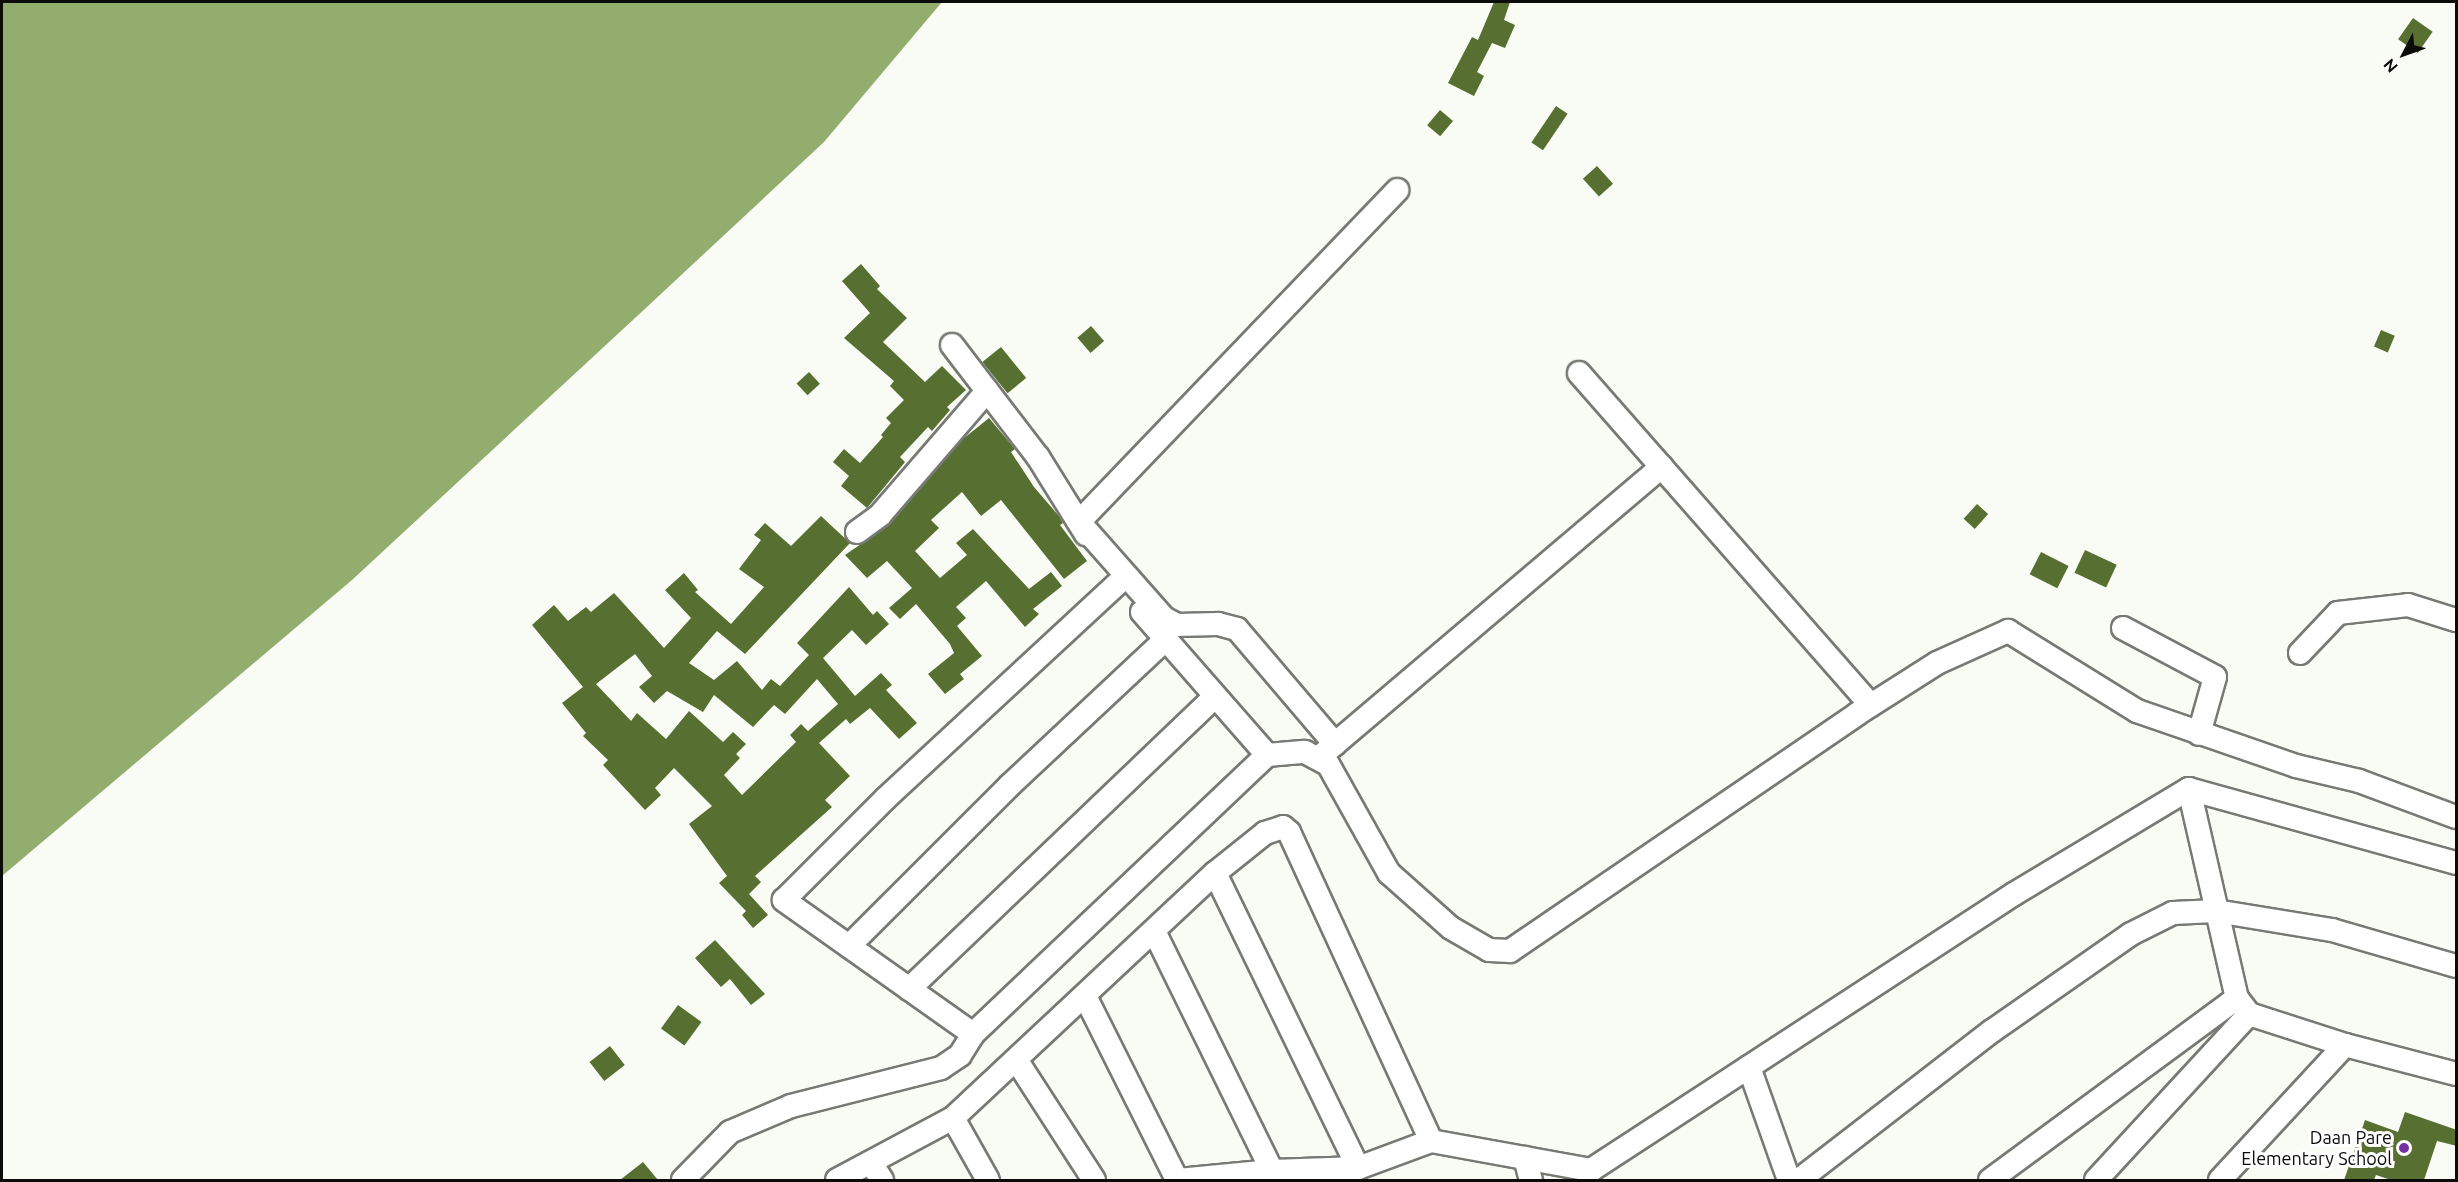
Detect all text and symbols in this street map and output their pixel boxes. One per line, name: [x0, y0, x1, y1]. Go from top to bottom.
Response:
north arrow: [2374, 24, 2434, 84]
text: N: [2380, 55, 2401, 76]
place label: Daan Pare Elementary School: [2241, 1127, 2392, 1170]
marker: Daan Pare Elementary School: [2397, 1141, 2411, 1155]

